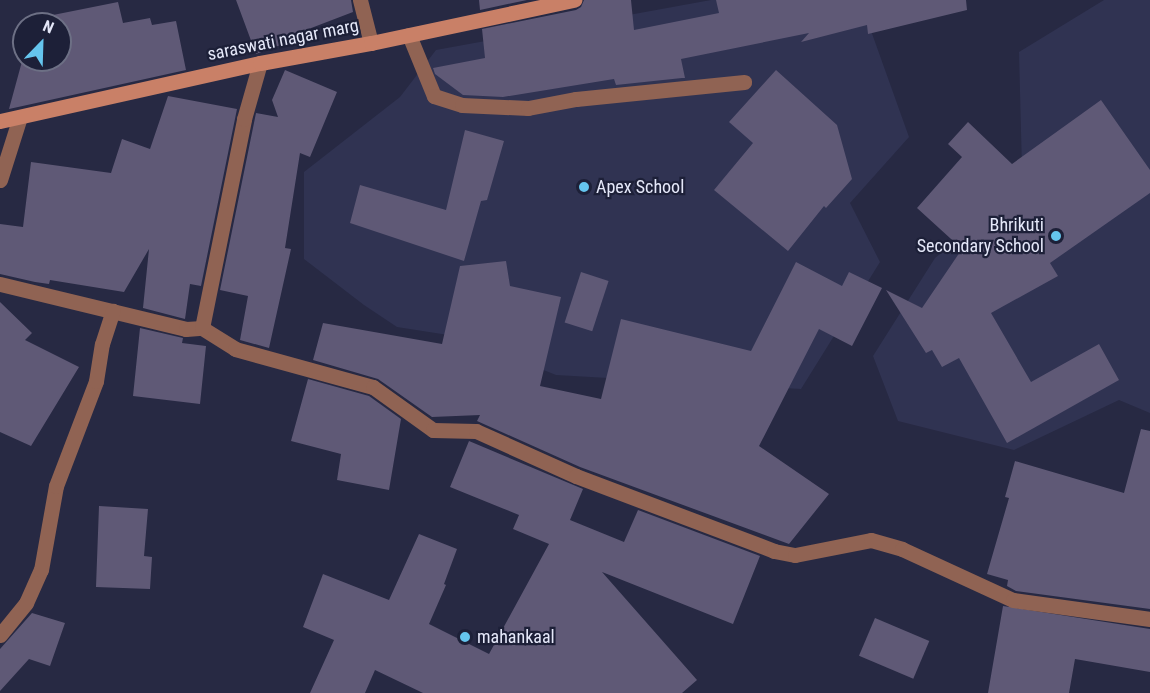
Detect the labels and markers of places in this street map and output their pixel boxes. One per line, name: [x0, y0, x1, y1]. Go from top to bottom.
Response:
place label: Apex School: [596, 176, 684, 198]
marker: Apex School: [577, 180, 591, 194]
place label: Bhrikuti Secondary School: [917, 215, 1044, 258]
marker: Bhrikuti Secondary School: [1049, 229, 1063, 243]
place label: mahankaal: [477, 626, 555, 648]
marker: mahankaal: [458, 630, 472, 644]

